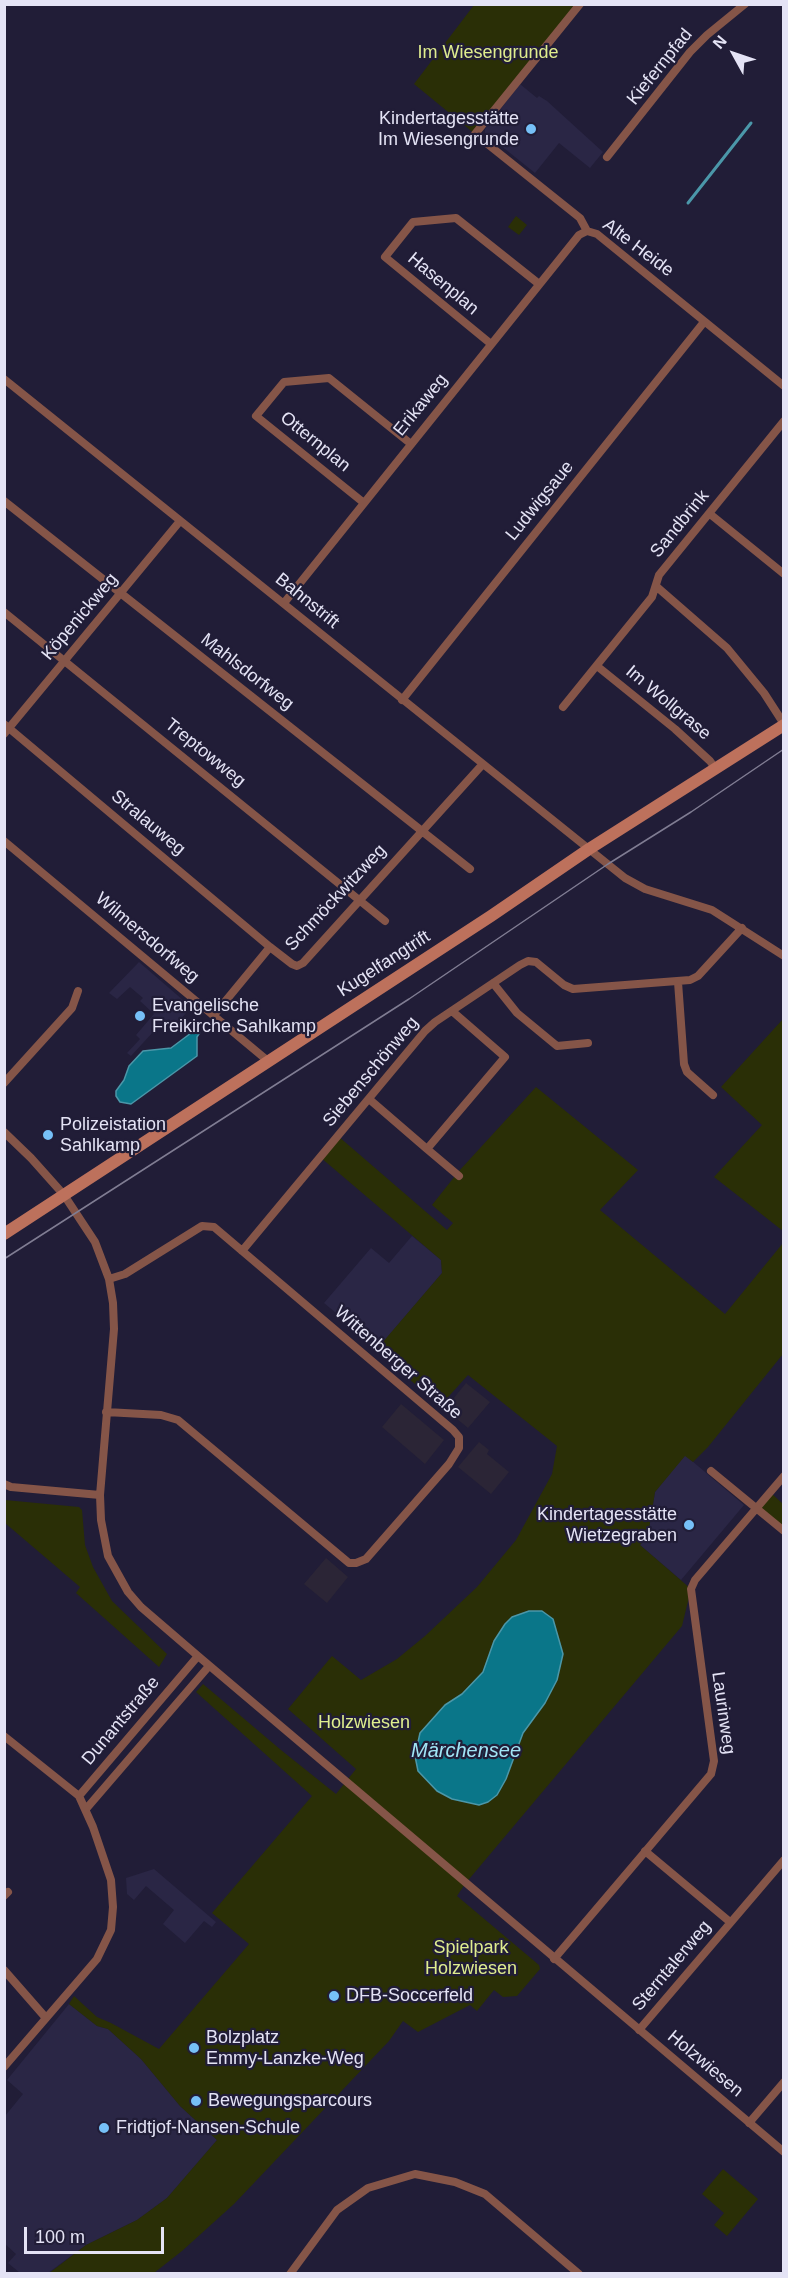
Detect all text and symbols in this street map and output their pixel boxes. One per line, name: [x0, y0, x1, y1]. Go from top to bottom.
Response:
street label: Kiefernpfad: [623, 24, 697, 110]
north arrow: [704, 24, 764, 84]
text: N: [710, 32, 730, 52]
park label: Im Wiesengrunde: [417, 42, 559, 64]
place label: Kindertagesstätte Im Wiesengrunde: [378, 108, 519, 150]
marker: Kindertagesstätte Im Wiesengrunde: [524, 122, 538, 136]
street label: Alte Heide: [598, 214, 678, 282]
street label: Hasenplan: [403, 248, 483, 320]
street label: Erikaweg: [389, 369, 453, 441]
street label: Otternplan: [276, 407, 354, 477]
street label: Ludwigsaue: [501, 457, 579, 545]
street label: Sandbrink: [646, 486, 714, 562]
street label: Köpenickweg: [37, 569, 123, 665]
street label: Bahnstrift: [271, 569, 343, 633]
street label: Mahlsdorfweg: [196, 629, 298, 715]
street label: Im Wollgrase: [621, 661, 715, 745]
street label: Treptowweg: [160, 714, 250, 792]
street label: Stralauweg: [107, 786, 189, 860]
street label: Schmöckwitzweg: [281, 840, 391, 956]
street label: Wilmersdorfweg: [91, 888, 203, 988]
street label: Kugelfangtrift: [334, 926, 434, 1002]
place label: Evangelische Freikirche Sahlkamp: [152, 995, 316, 1038]
marker: Evangelische Freikirche Sahlkamp: [133, 1009, 147, 1023]
street label: Siebenschönweg: [319, 1013, 423, 1131]
place label: Polizeistation Sahlkamp: [60, 1114, 166, 1156]
marker: Polizeistation Sahlkamp: [41, 1128, 55, 1142]
street label: Wittenberger Straße: [330, 1302, 466, 1424]
place label: Kindertagesstätte Wietzegraben: [537, 1504, 677, 1546]
marker: Kindertagesstätte Wietzegraben: [682, 1518, 696, 1532]
street label: Laurinweg: [707, 1670, 739, 1756]
street label: Dunantstraße: [78, 1672, 164, 1770]
park label: Holzwiesen: [318, 1712, 410, 1734]
water label: Märchensee: [411, 1739, 521, 1763]
street label: Sterntalerweg: [628, 1917, 716, 2015]
park label: Spielpark Holzwiesen: [425, 1937, 517, 1980]
place label: DFB-Soccerfeld: [346, 1985, 473, 2007]
marker: DFB-Soccerfeld: [327, 1989, 341, 2003]
street label: Holzwiesen: [663, 2026, 747, 2102]
place label: Bolzplatz Emmy-Lanzke-Weg: [206, 2027, 364, 2070]
marker: Bolzplatz Emmy-Lanzke-Weg: [187, 2041, 201, 2055]
place label: Bewegungsparcours: [208, 2090, 372, 2112]
marker: Bewegungsparcours: [189, 2094, 203, 2108]
place label: Fridtjof-Nansen-Schule: [116, 2117, 300, 2139]
marker: Fridtjof-Nansen-Schule: [97, 2121, 111, 2135]
scale bar: [27, 2215, 166, 2253]
text: 100 m: [35, 2227, 85, 2247]

